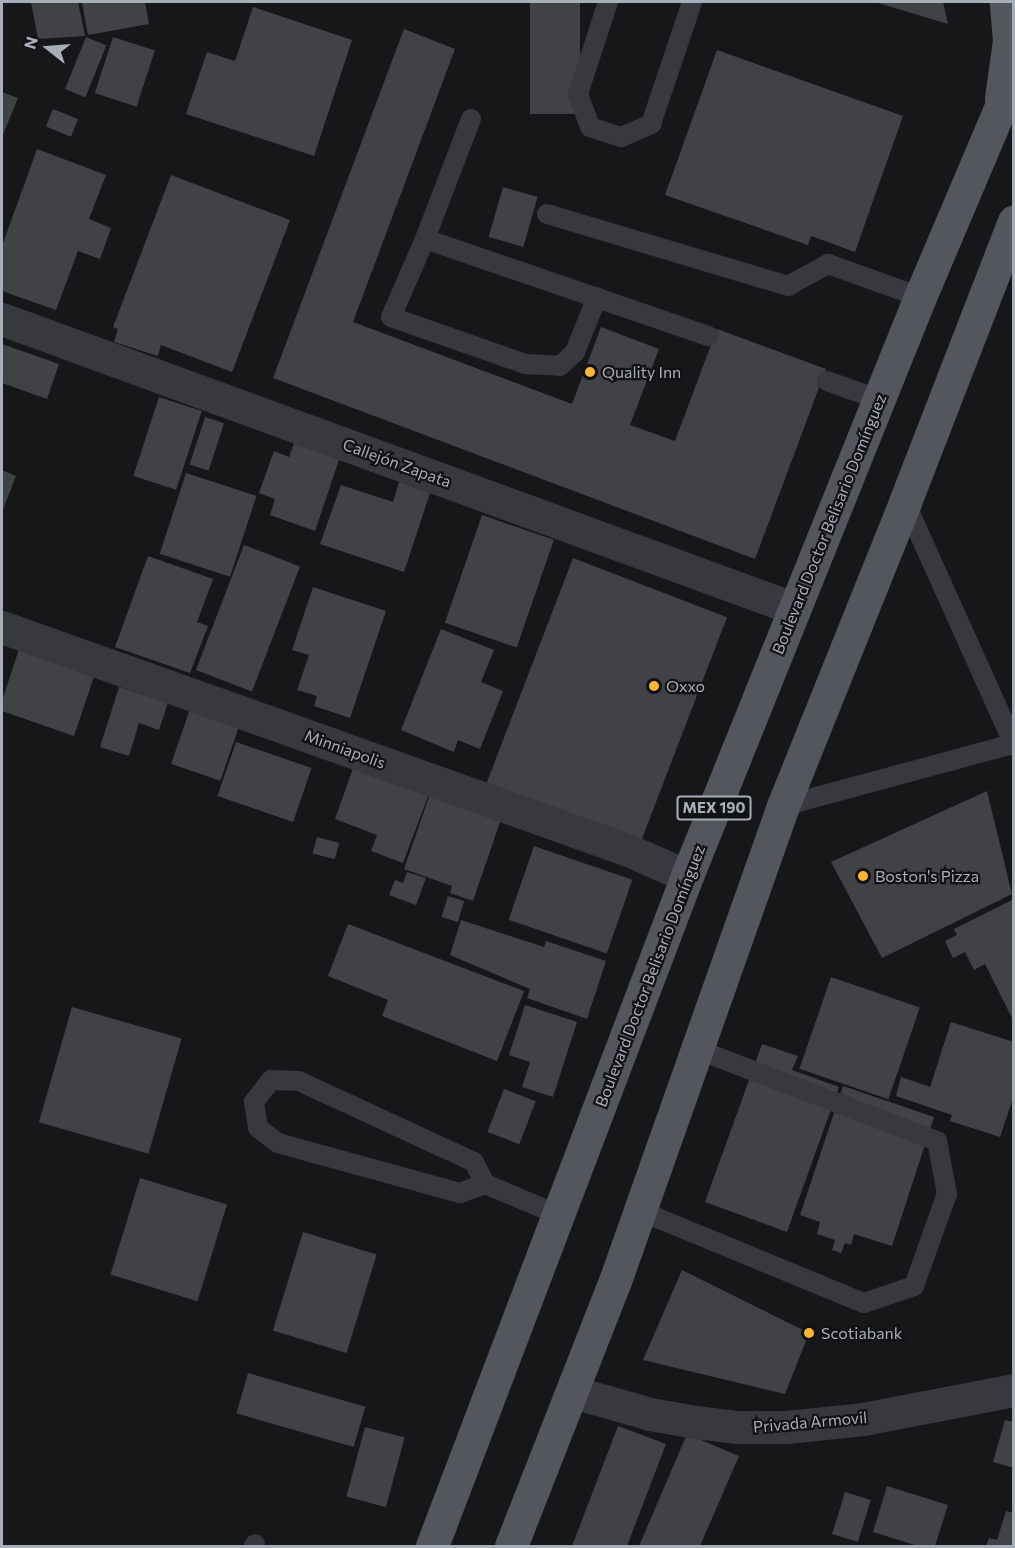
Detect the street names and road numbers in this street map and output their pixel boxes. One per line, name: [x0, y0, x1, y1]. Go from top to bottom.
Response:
street label: Boulevard Doctor Belisario Domínguez: [768, 391, 890, 657]
street label: Callejón Zapata: [340, 435, 454, 491]
street label: Minniapolis: [302, 725, 388, 773]
road number: MEX 190: [676, 796, 752, 820]
street label: Boulevard Doctor Belisario Domínguez: [591, 842, 709, 1110]
street label: Privada Armovil: [752, 1407, 868, 1437]

